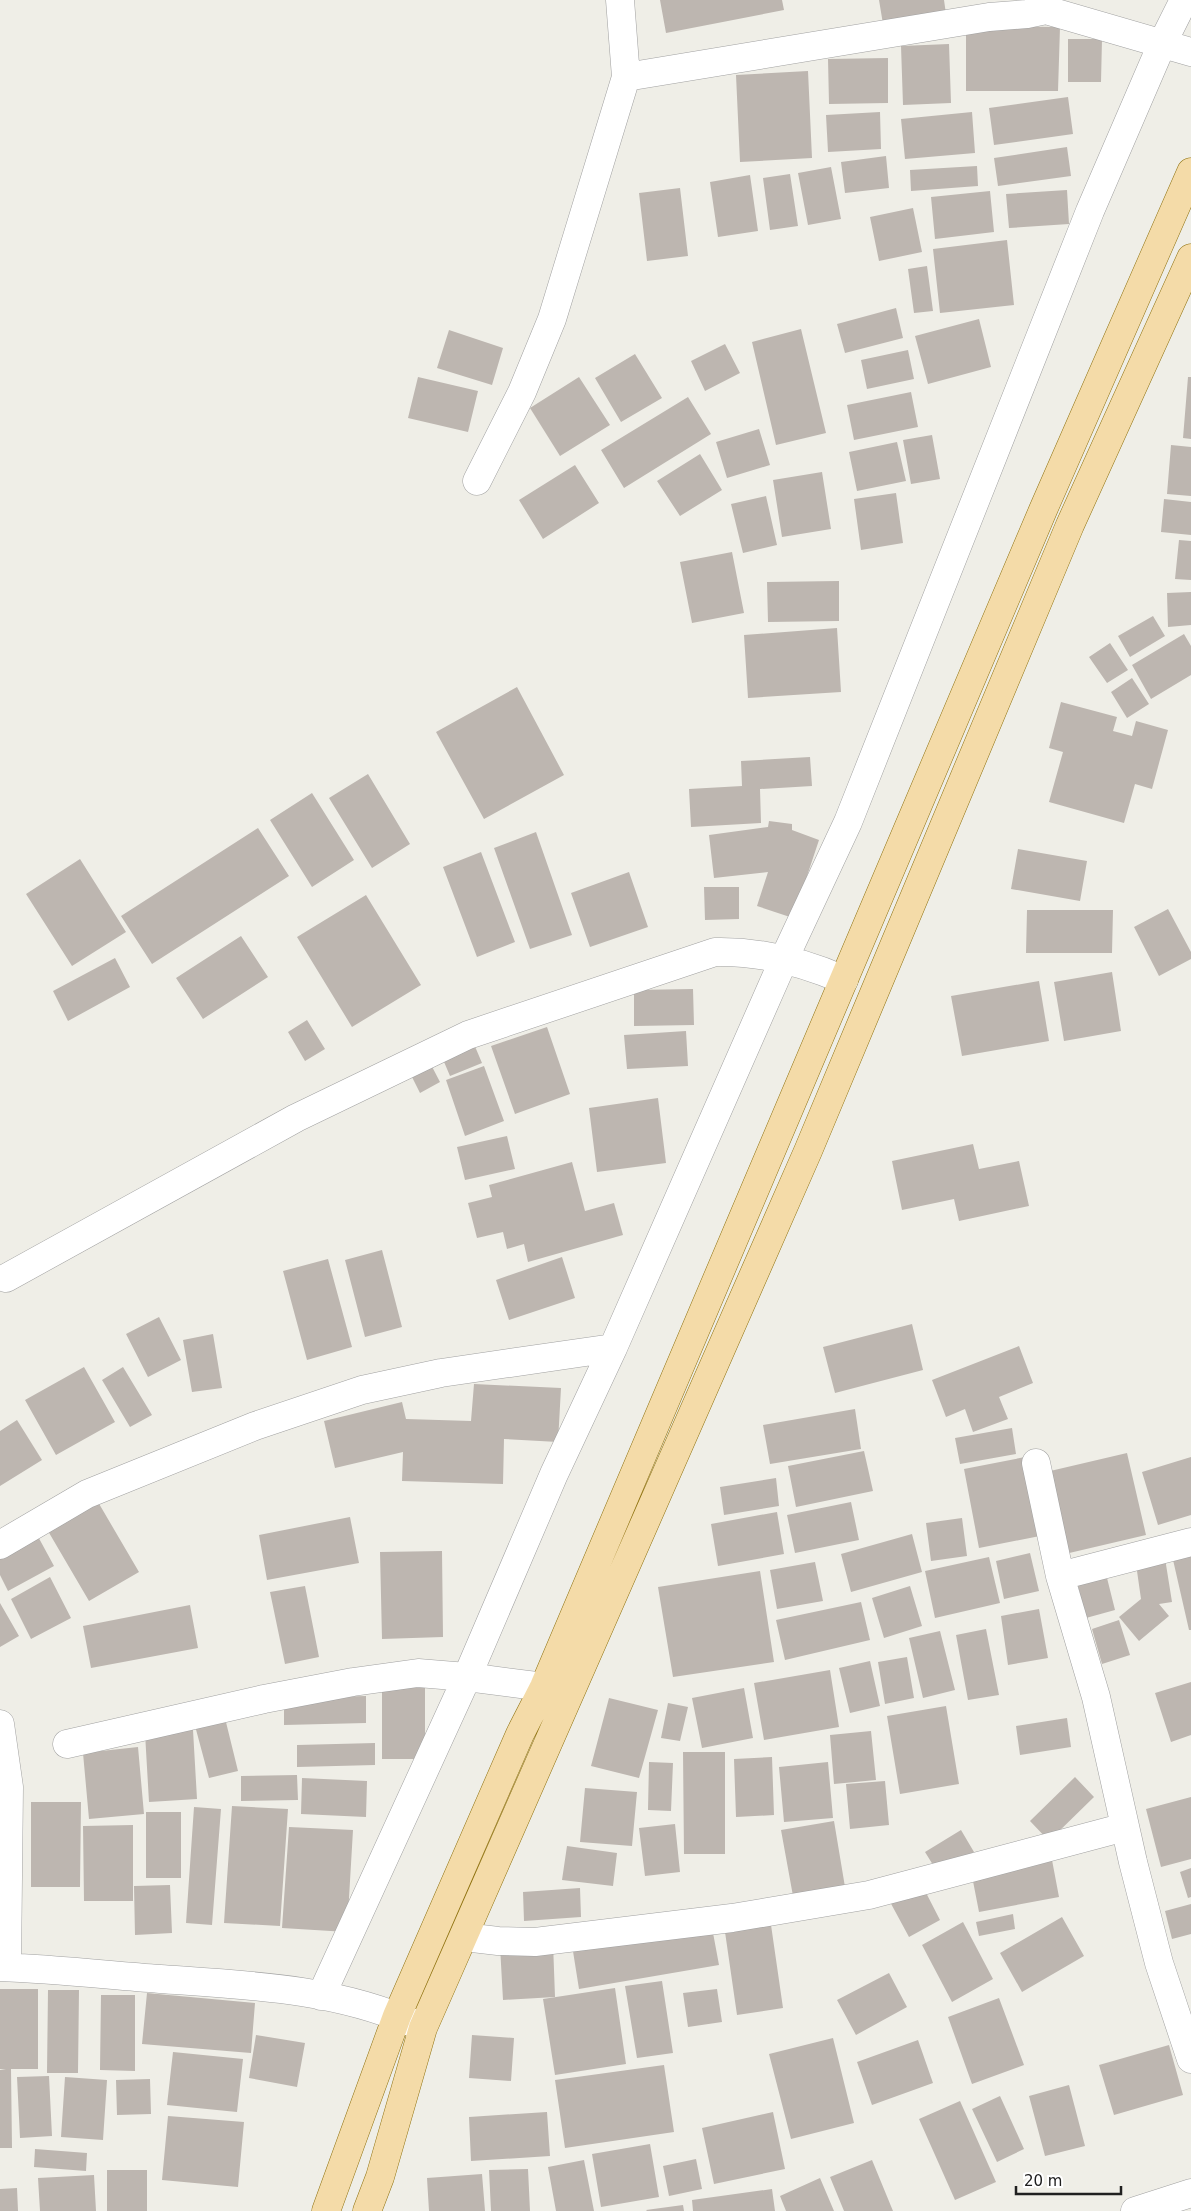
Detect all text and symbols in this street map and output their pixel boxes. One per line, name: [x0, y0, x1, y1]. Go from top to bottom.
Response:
scale bar: [1016, 2164, 1121, 2196]
text: 20 m: [1024, 2172, 1062, 2190]

